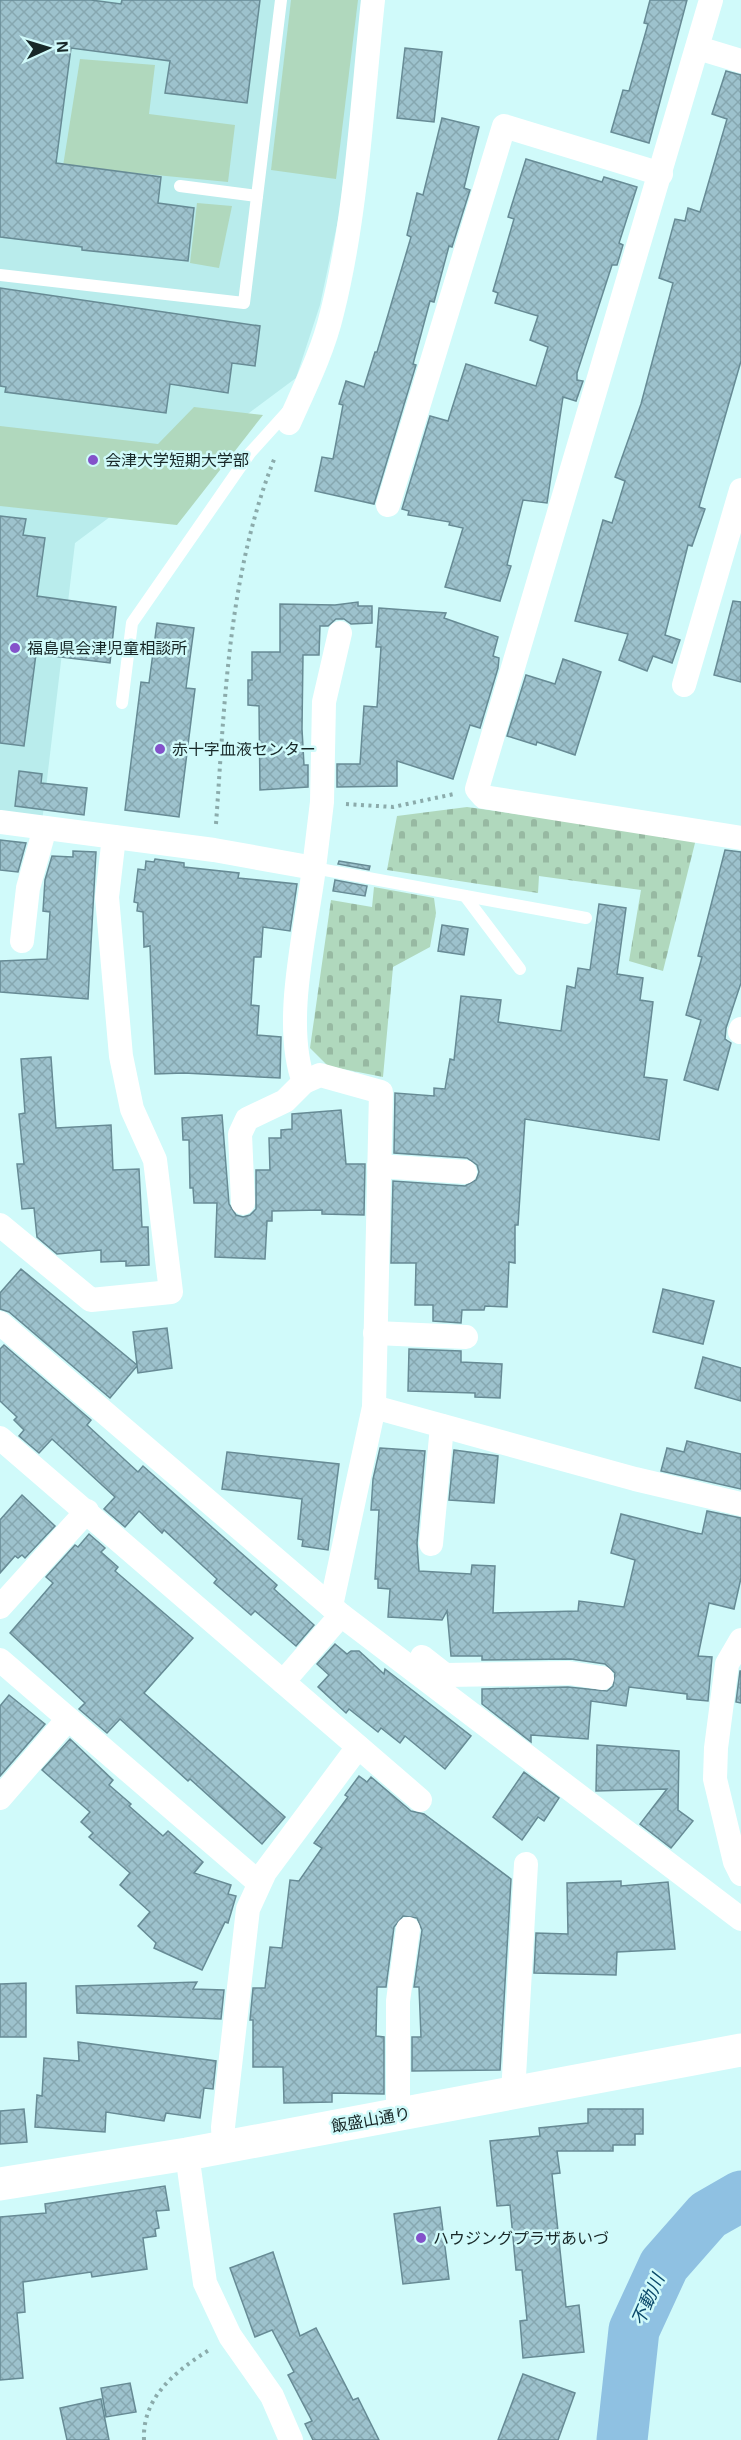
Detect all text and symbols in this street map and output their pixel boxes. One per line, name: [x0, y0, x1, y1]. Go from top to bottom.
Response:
north arrow: [18, 18, 78, 78]
text: N: [54, 41, 71, 53]
place label: 会津大学短期大学部: [105, 452, 249, 469]
marker: 会津大学短期大学部: [86, 453, 100, 467]
place label: 福島県会津児童相談所: [27, 640, 187, 657]
marker: 福島県会津児童相談所: [8, 641, 22, 655]
place label: 赤十字血液センター: [172, 741, 316, 758]
marker: 赤十字血液センター: [153, 742, 167, 756]
street label: 飯盛山通り: [330, 2105, 412, 2135]
place label: ハウジングプラザあいづ: [433, 2230, 609, 2247]
marker: ハウジングプラザあいづ: [414, 2231, 428, 2245]
water label: 不動川: [628, 2269, 669, 2329]

